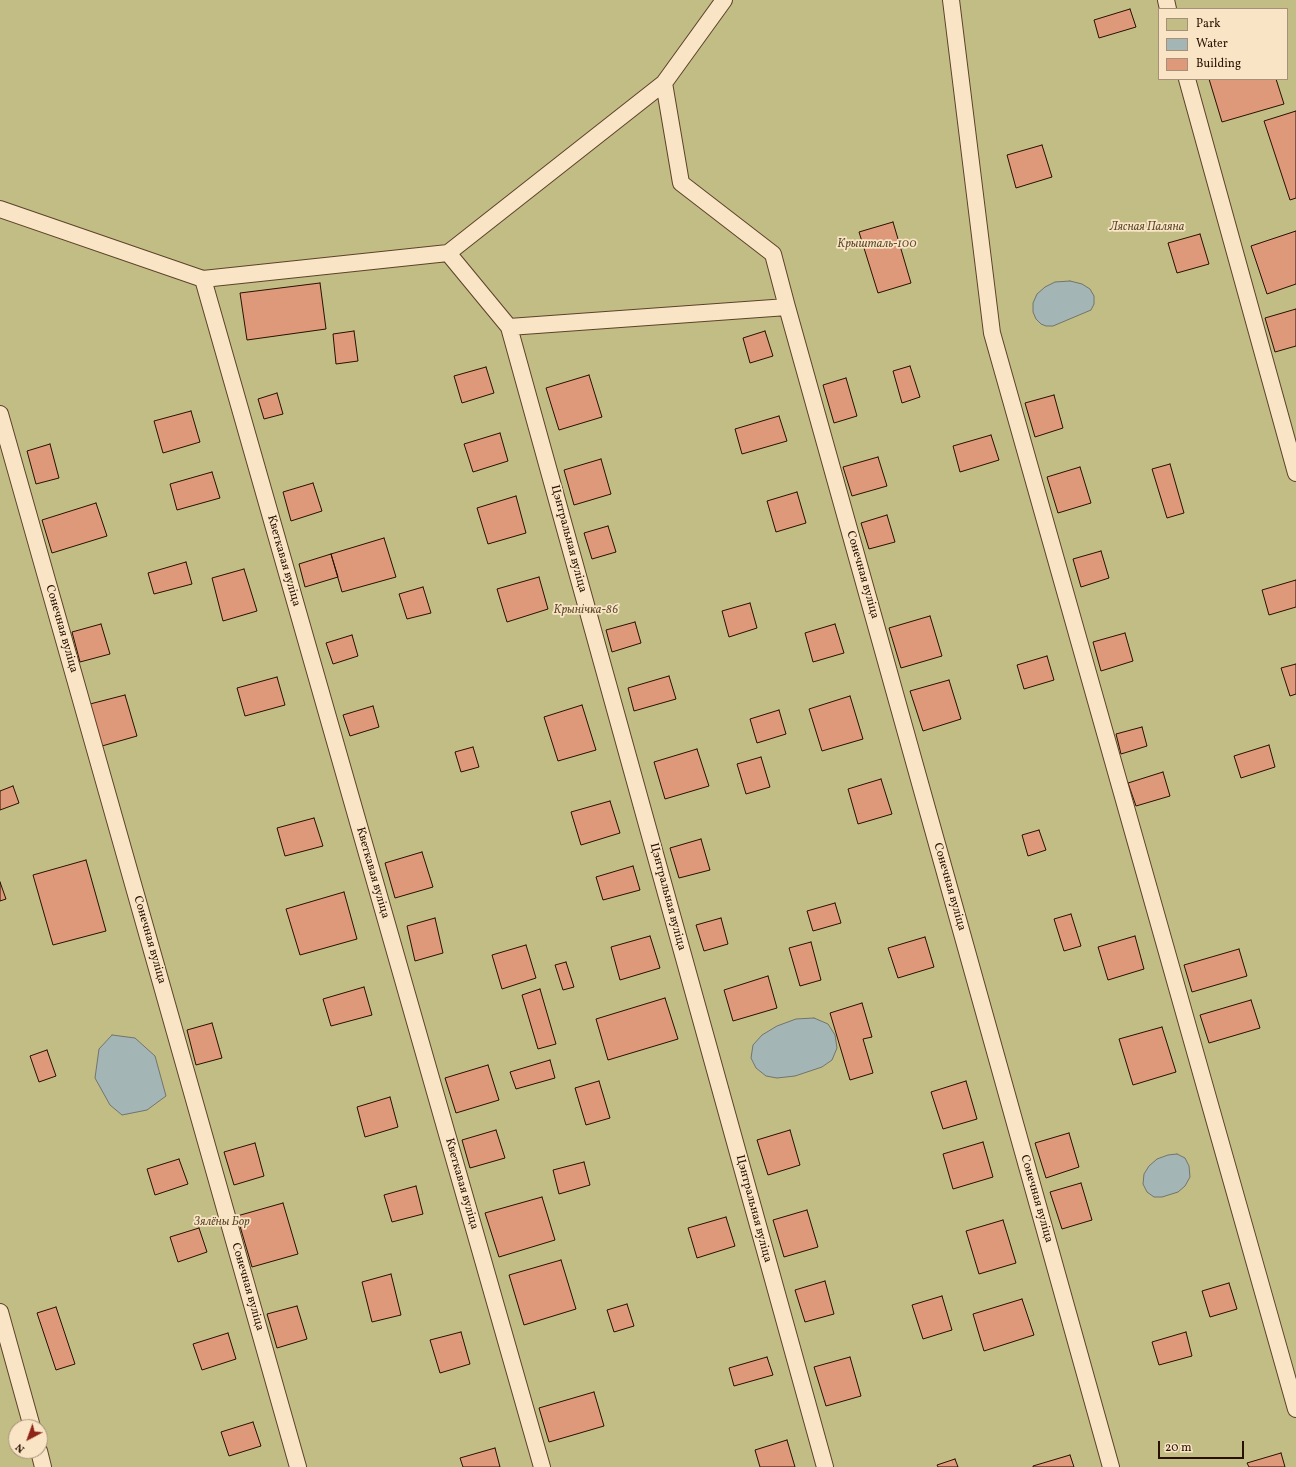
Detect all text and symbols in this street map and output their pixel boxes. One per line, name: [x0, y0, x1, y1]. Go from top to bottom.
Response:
legend: [1158, 8, 1288, 80]
text: Park: [1196, 16, 1221, 32]
text: Water: [1196, 36, 1228, 52]
text: Building: [1196, 56, 1241, 72]
park label: Лясная Паляна: [1110, 221, 1184, 235]
park label: Крышталь-100: [837, 238, 917, 252]
street label: Цэнтральная вуліца: [547, 484, 589, 594]
street label: Кветкавая вуліца: [263, 514, 303, 608]
street label: Сонечная вуліца: [843, 529, 881, 621]
street label: Сонечная вуліца: [42, 583, 80, 675]
park label: Крынічка-86: [554, 604, 618, 618]
street label: Кветкавая вуліца: [352, 826, 392, 920]
street label: Сонечная вуліца: [930, 841, 968, 933]
street label: Цэнтральная вуліца: [646, 842, 688, 952]
street label: Сонечная вуліца: [130, 894, 168, 986]
street label: Кветкавая вуліца: [441, 1137, 481, 1231]
street label: Сонечная вуліца: [1017, 1153, 1055, 1245]
street label: Цэнтральная вуліца: [732, 1154, 774, 1264]
park label: Зялёны Бор: [194, 1216, 250, 1230]
street label: Сонечная вуліца: [228, 1241, 266, 1333]
north arrow: [8, 1419, 48, 1459]
scale bar: [1160, 1433, 1246, 1459]
text: N: [13, 1439, 28, 1456]
text: 20 m: [1165, 1440, 1192, 1456]

